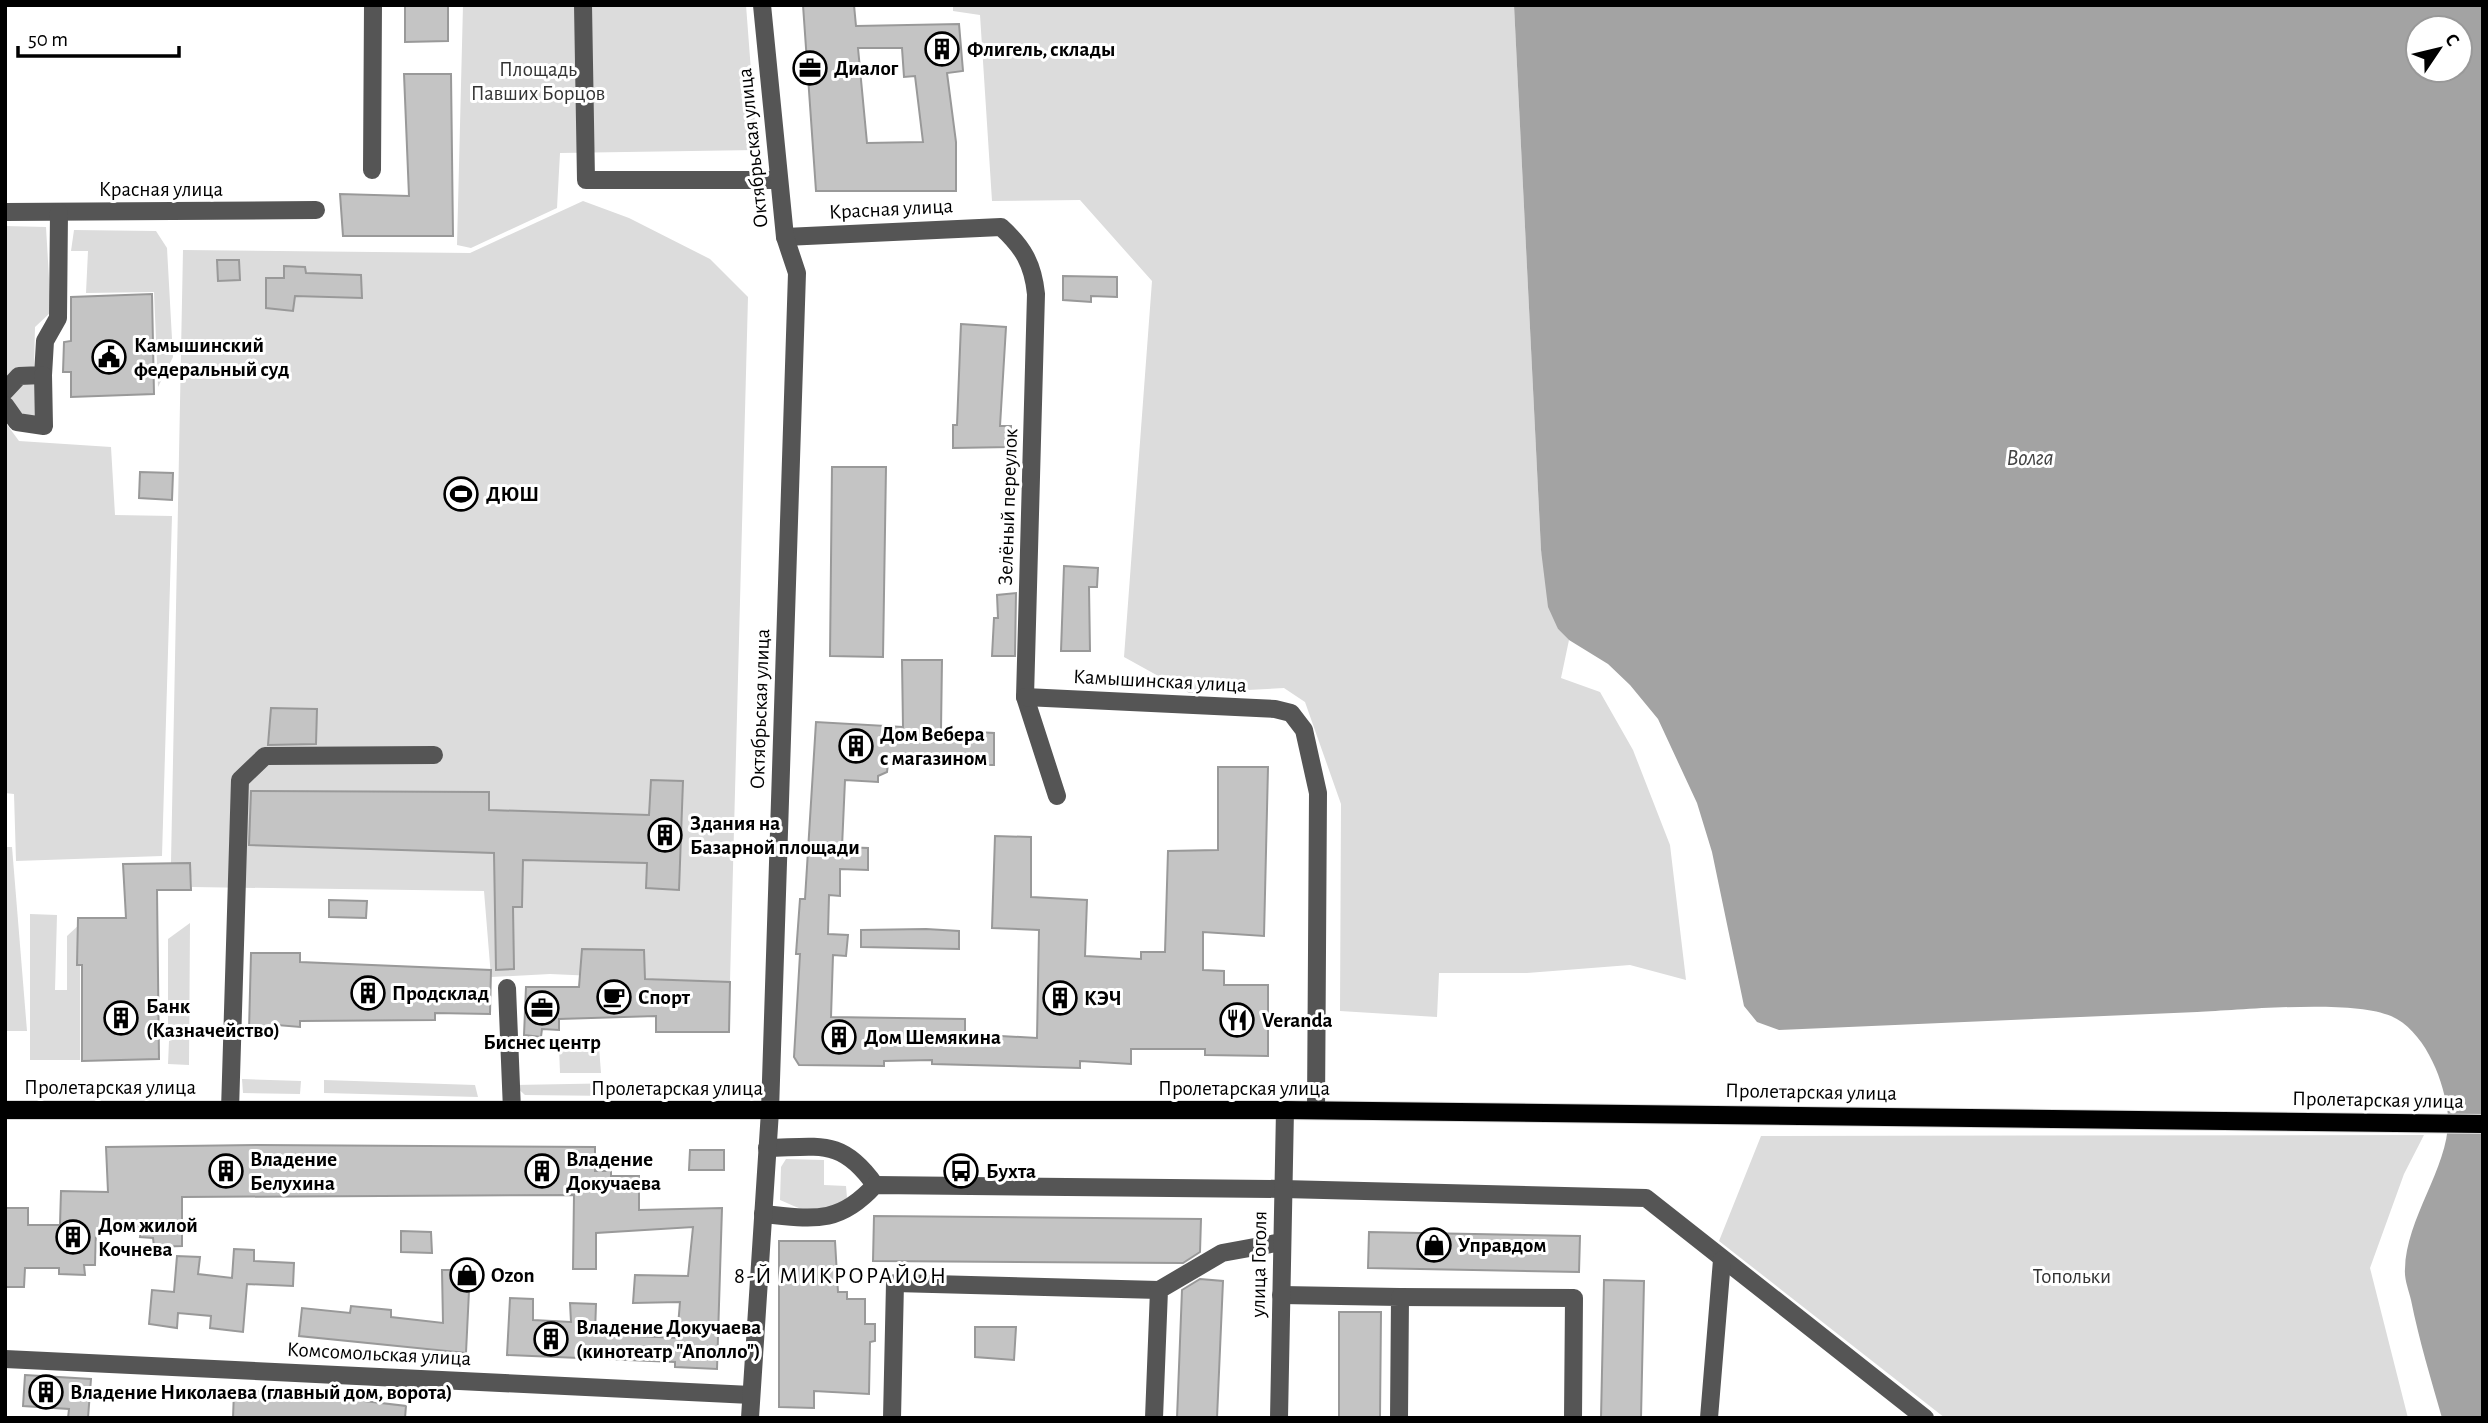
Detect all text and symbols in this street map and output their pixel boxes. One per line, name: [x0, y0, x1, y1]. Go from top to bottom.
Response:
scale bar: [18, 14, 178, 58]
north arrow: [2404, 14, 2474, 84]
text: 50 m: [28, 29, 68, 50]
building icon: Флигель, склады: [923, 30, 961, 68]
text: С: [2441, 30, 2462, 50]
place label: Флигель, склады: [967, 39, 1115, 60]
office icon: Диалог: [791, 49, 829, 87]
place label: Диалог: [834, 58, 899, 79]
park label: Площадь Павших Борцов: [471, 59, 605, 104]
street label: Октябрьская улица: [734, 67, 772, 229]
street label: Красная улица: [99, 179, 224, 200]
street label: Красная улица: [828, 195, 954, 223]
place label: Камышинский федеральный суд: [134, 335, 289, 380]
public building icon: Камышинский федеральный суд: [90, 338, 128, 376]
street label: Зелёный переулок: [995, 428, 1021, 586]
water label: Волга: [2006, 447, 2054, 470]
sports icon: ДЮШ: [442, 475, 480, 513]
place label: ДЮШ: [486, 484, 539, 505]
street label: Октябрьская улица: [747, 628, 773, 790]
street label: Камышинская улица: [1073, 666, 1248, 696]
place label: Дом Вебера с магазином: [880, 724, 987, 769]
building icon: Дом Вебера с магазином: [837, 727, 875, 765]
place label: Здания на Базарной площади: [690, 813, 860, 858]
building icon: Здания на Базарной площади: [646, 816, 684, 854]
building icon: Продсклад: [349, 974, 387, 1012]
cafe icon: Спорт: [595, 978, 633, 1016]
building icon: КЭЧ: [1041, 979, 1079, 1017]
place label: Продсклад: [392, 983, 489, 1004]
place label: Спорт: [638, 987, 691, 1008]
place label: КЭЧ: [1084, 988, 1122, 1009]
office icon: Биснес центр: [523, 989, 561, 1027]
place label: Банк (Казначейство): [146, 996, 280, 1041]
building icon: Банк (Казначейство): [102, 999, 140, 1037]
restaurant icon: Veranda: [1218, 1001, 1256, 1039]
place label: Veranda: [1262, 1010, 1333, 1031]
building icon: Дом Шемякина: [820, 1018, 858, 1056]
place label: Дом Шемякина: [864, 1027, 1001, 1048]
place label: Биснес центр: [483, 1032, 601, 1053]
street label: Пролетарская улица: [24, 1077, 196, 1098]
street label: Пролетарская улица: [591, 1078, 763, 1099]
street label: Пролетарская улица: [1158, 1078, 1330, 1099]
street label: Пролетарская улица: [1725, 1080, 1898, 1104]
street label: Пролетарская улица: [2292, 1088, 2465, 1112]
place label: Владение Белухина: [250, 1149, 337, 1194]
place label: Владение Докучаева: [566, 1149, 661, 1194]
building icon: Владение Белухина: [207, 1152, 245, 1190]
building icon: Владение Докучаева: [523, 1152, 561, 1190]
bus stop icon: Бухта: [942, 1152, 980, 1190]
place label: Бухта: [986, 1161, 1036, 1182]
street label: улица Гоголя: [1248, 1211, 1270, 1318]
place label: Дом жилой Кочнева: [98, 1215, 198, 1260]
building icon: Дом жилой Кочнева: [54, 1218, 92, 1256]
shop icon: Управдом: [1415, 1226, 1453, 1264]
place label: Управдом: [1458, 1235, 1547, 1256]
shop icon: Ozon: [448, 1256, 486, 1294]
district label: 8-Й МИКРОРАЙОН: [734, 1264, 948, 1288]
place label: Ozon: [491, 1265, 535, 1286]
park label: Топольки: [2033, 1266, 2111, 1287]
place label: Владение Докучаева (кинотеатр "Аполло"): [576, 1317, 761, 1362]
building icon: Владение Докучаева (кинотеатр "Аполло"): [532, 1320, 570, 1358]
street label: Комсомольская улица: [286, 1339, 472, 1369]
building icon: Владение Николаева (главный дом, ворота): [27, 1373, 65, 1411]
place label: Владение Николаева (главный дом, ворота): [70, 1382, 453, 1403]

